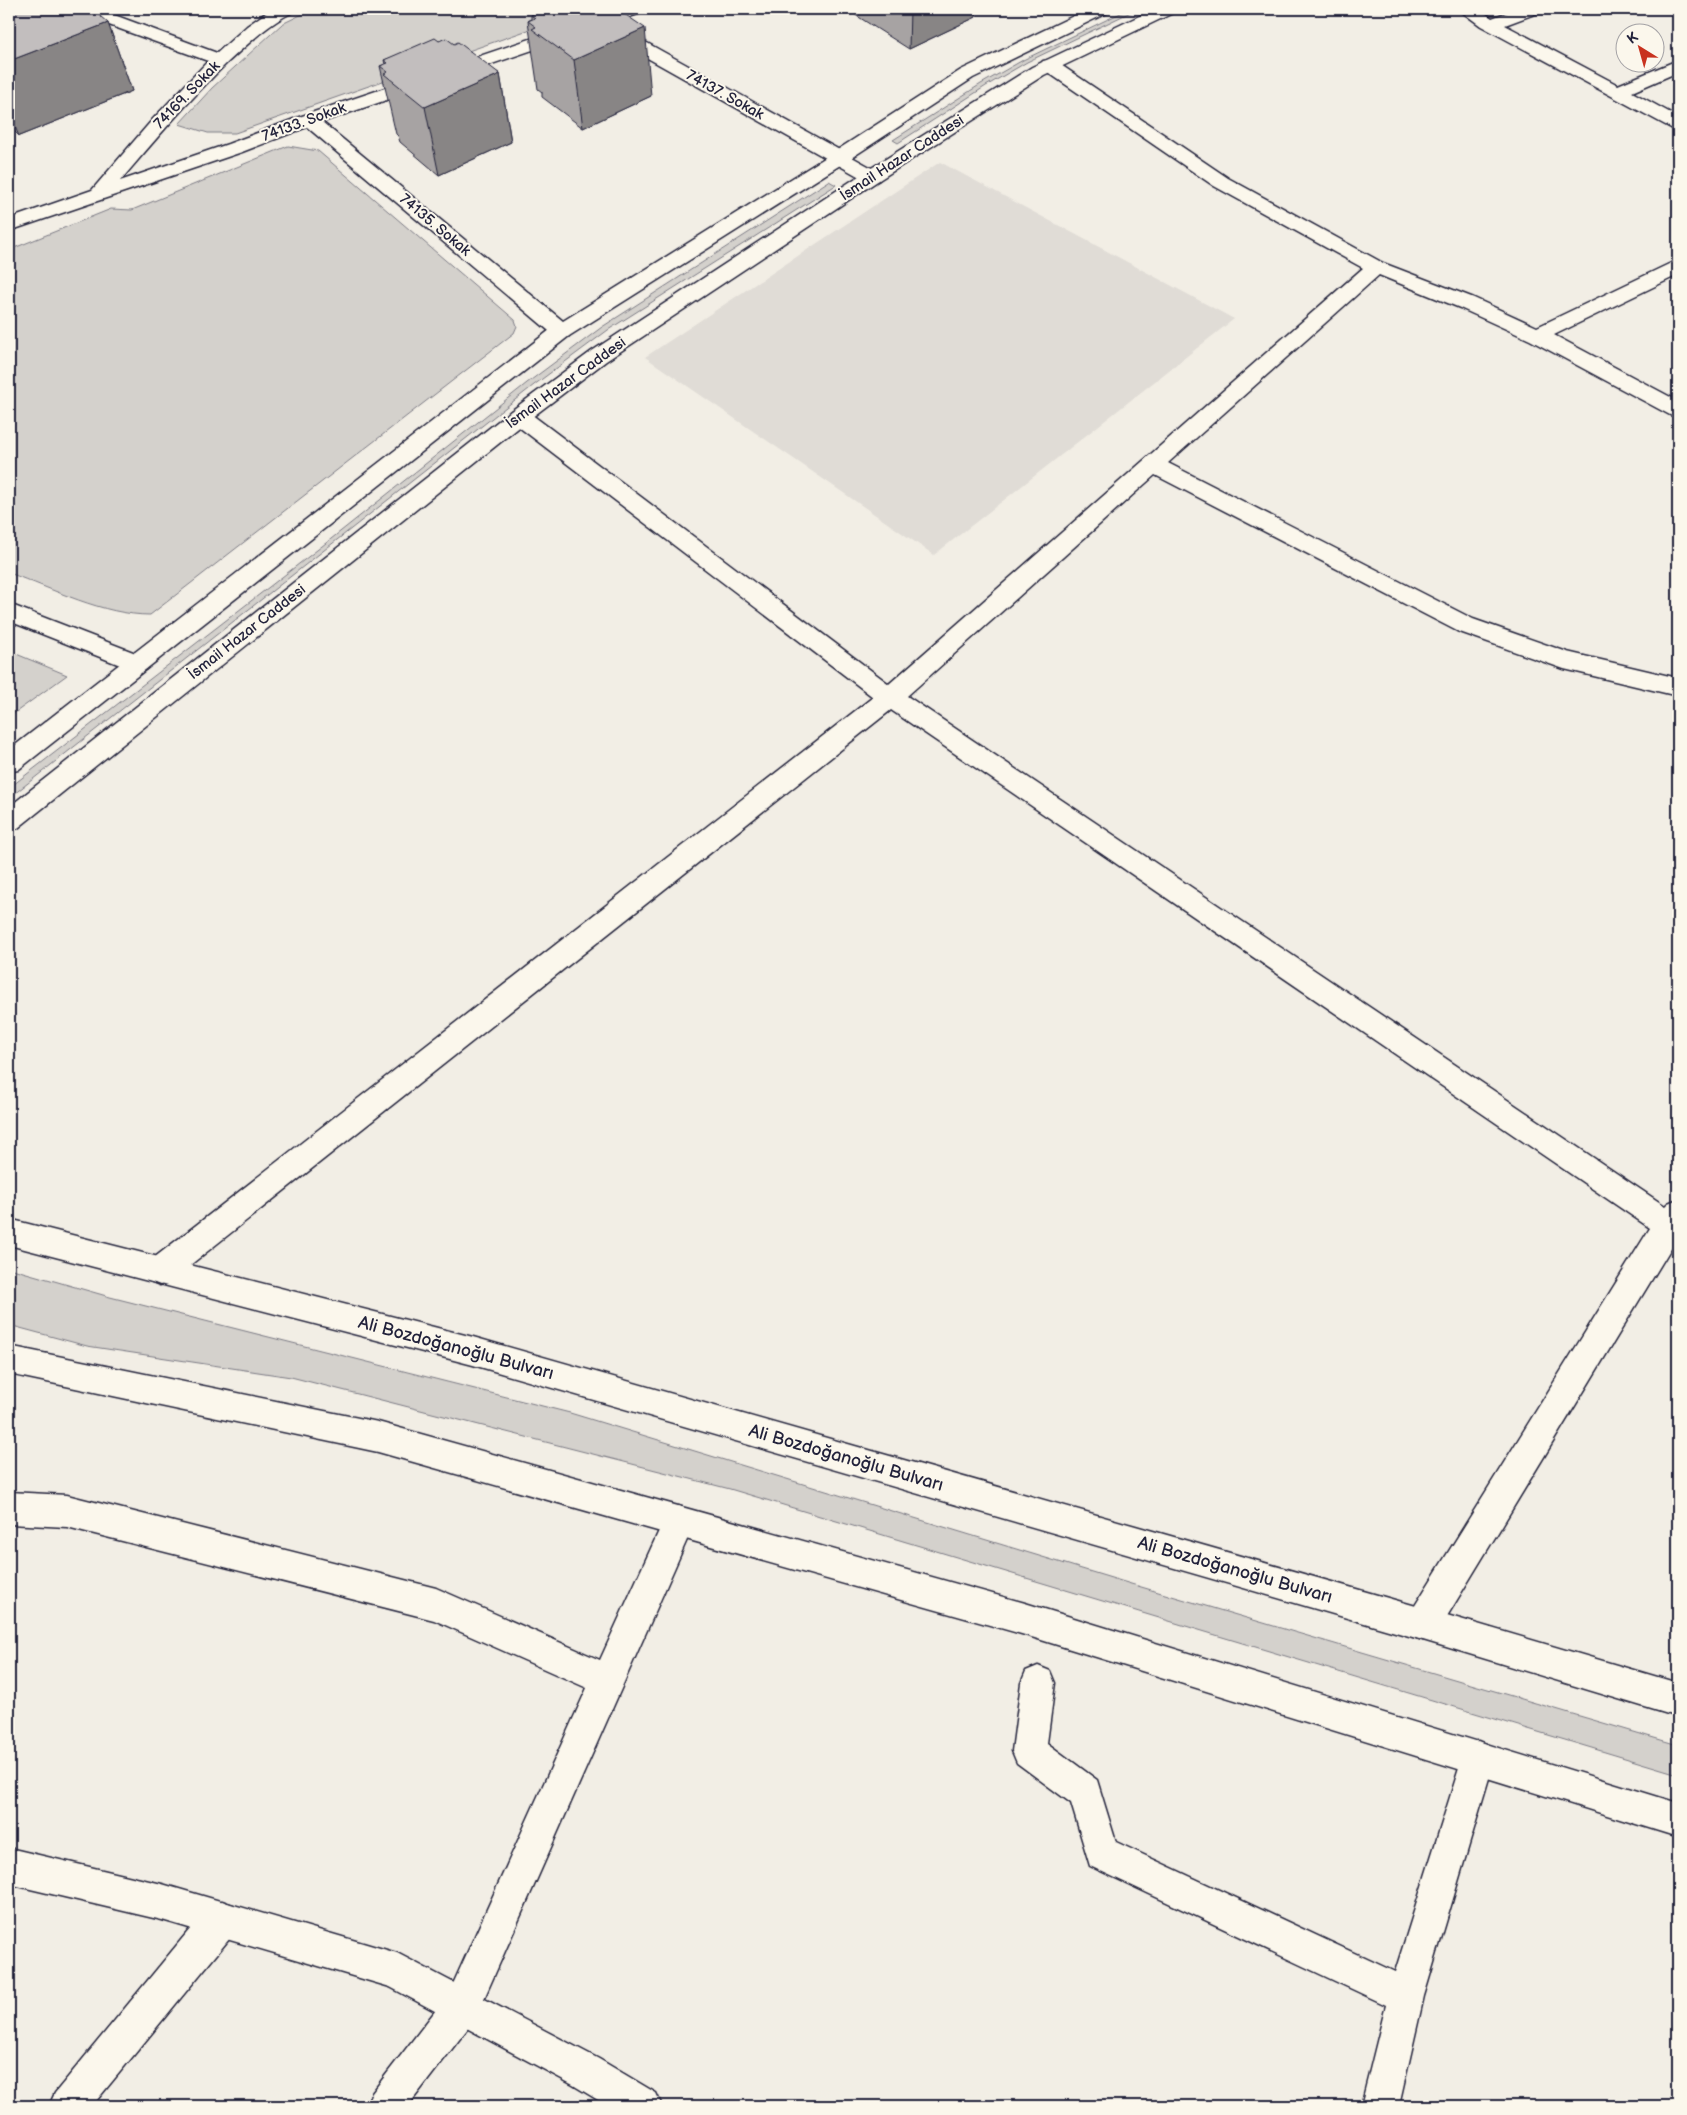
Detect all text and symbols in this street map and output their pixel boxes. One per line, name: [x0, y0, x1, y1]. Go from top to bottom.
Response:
north arrow: [1614, 22, 1664, 72]
text: K: [1624, 28, 1642, 48]
street label: 74169. Sokak: [150, 57, 225, 133]
street label: 74137. Sokak: [683, 66, 768, 124]
street label: 74133. Sokak: [259, 98, 349, 146]
street label: İsmail Hazar Caddesi: [836, 111, 968, 205]
street label: 74135. Sokak: [395, 190, 475, 261]
street label: İsmail Hazar Caddesi: [502, 333, 630, 433]
street label: İsmail Hazar Caddesi: [184, 580, 310, 684]
street label: Ali Bozdoğanoğlu Bulvarı: [356, 1312, 556, 1384]
street label: Ali Bozdoğanoğlu Bulvarı: [746, 1420, 946, 1496]
street label: Ali Bozdoğanoğlu Bulvarı: [1135, 1532, 1335, 1608]

